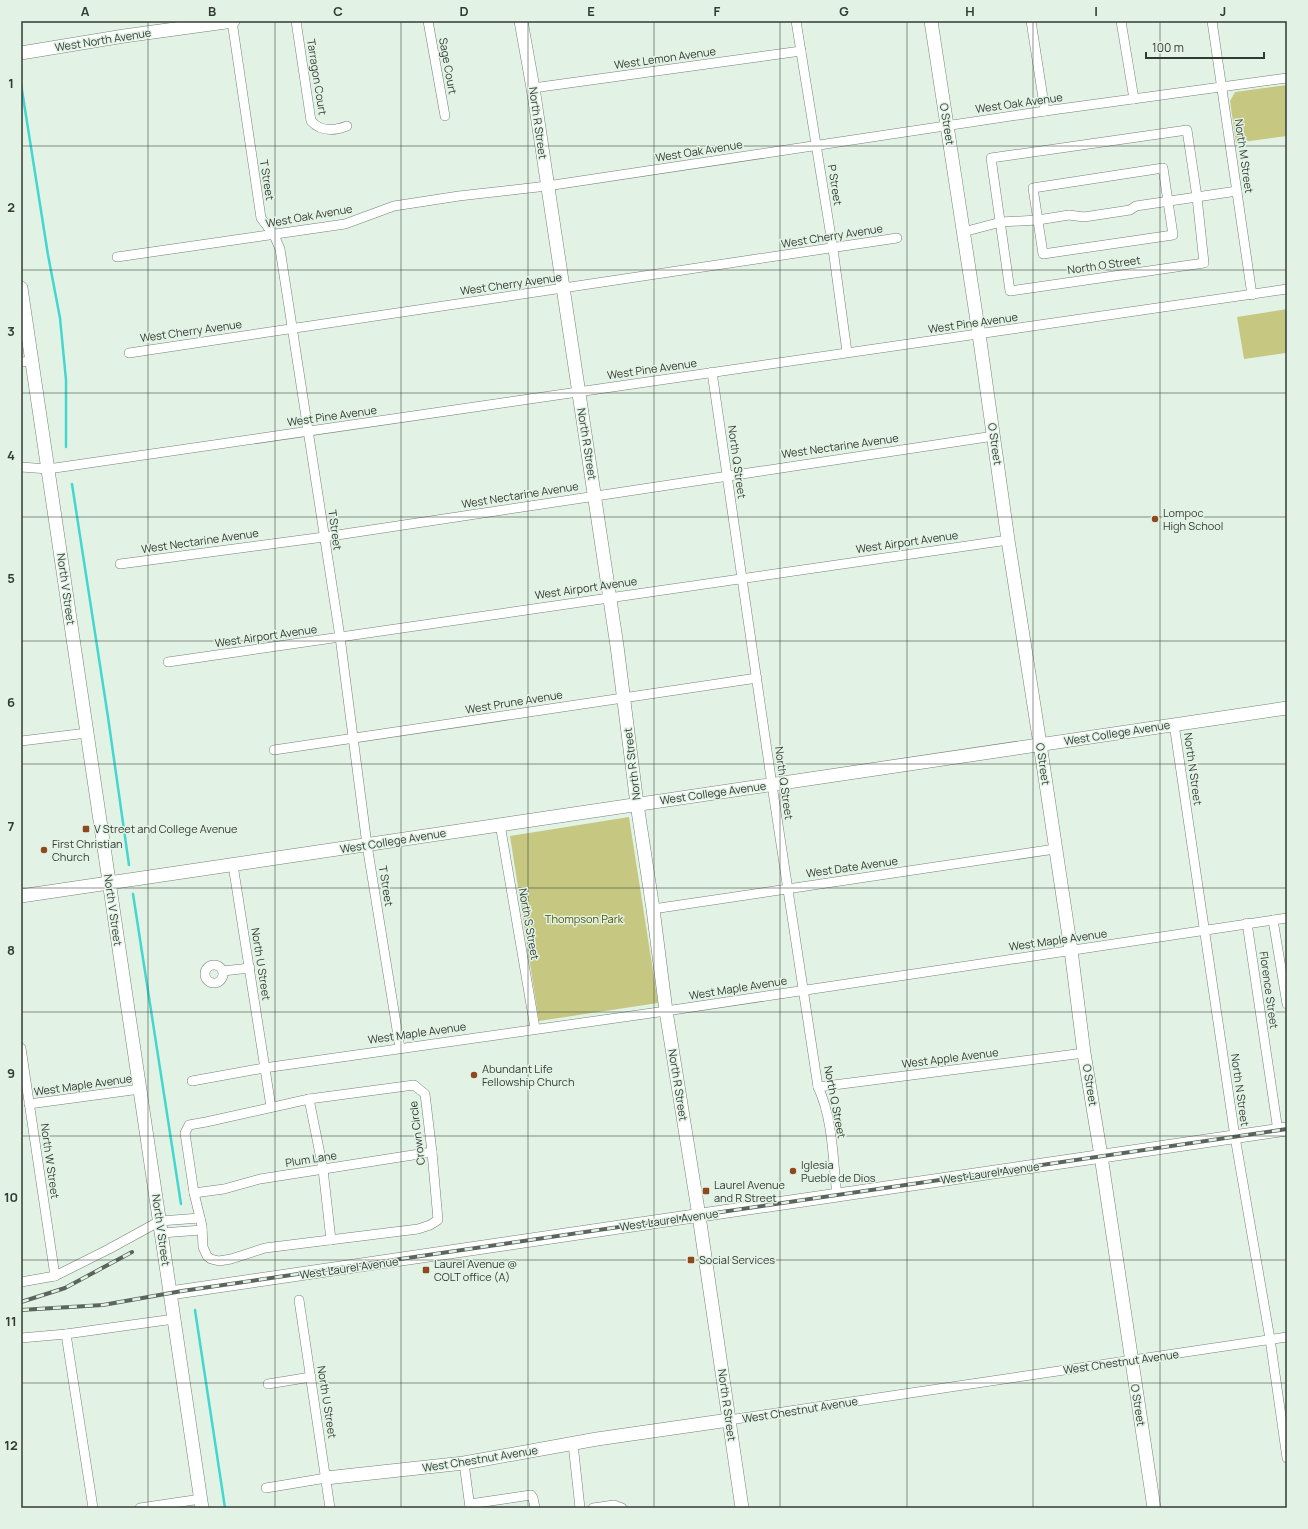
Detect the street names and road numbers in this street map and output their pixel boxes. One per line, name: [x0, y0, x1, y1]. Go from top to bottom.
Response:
street label: West North Avenue: [54, 24, 153, 55]
street label: Sage Court: [436, 36, 461, 95]
street label: Tarragon Court: [304, 38, 331, 116]
street label: West Lemon Avenue: [613, 43, 717, 72]
street label: North R Street: [526, 86, 551, 160]
street label: West Oak Avenue: [974, 89, 1064, 116]
street label: O Street: [937, 102, 958, 146]
street label: North M Street: [1232, 118, 1257, 194]
street label: West Oak Avenue: [654, 136, 744, 165]
street label: T Street: [257, 159, 278, 201]
street label: P Street: [825, 163, 846, 206]
street label: West Oak Avenue: [264, 200, 354, 231]
street label: West Cherry Avenue: [780, 220, 884, 251]
street label: North O Street: [1066, 252, 1141, 277]
street label: West Cherry Avenue: [459, 269, 563, 298]
street label: West Pine Avenue: [927, 309, 1019, 336]
street label: West Cherry Avenue: [139, 316, 243, 345]
street label: West Pine Avenue: [606, 355, 698, 382]
street label: West Pine Avenue: [286, 402, 378, 429]
street label: North R Street: [574, 407, 601, 481]
street label: O Street: [985, 422, 1006, 466]
street label: North Q Street: [725, 424, 750, 499]
street label: West Nectarine Avenue: [780, 430, 900, 461]
street label: West Nectarine Avenue: [460, 478, 580, 511]
street label: T Street: [325, 509, 346, 551]
street label: West Nectarine Avenue: [140, 525, 260, 556]
street label: West Airport Avenue: [855, 527, 960, 556]
street label: North V Street: [54, 552, 79, 626]
street label: West Airport Avenue: [534, 573, 639, 602]
street label: West Airport Avenue: [214, 621, 319, 650]
street label: West Prune Avenue: [464, 686, 564, 717]
street label: West College Avenue: [1063, 717, 1172, 748]
street label: North R Street: [620, 727, 643, 801]
street label: North N Street: [1181, 732, 1206, 806]
street label: O Street: [1033, 742, 1054, 786]
street label: North Q Street: [772, 745, 797, 820]
street label: West College Avenue: [659, 778, 768, 807]
street label: West College Avenue: [339, 825, 448, 856]
street label: West Date Avenue: [805, 853, 899, 880]
street label: T Street: [376, 865, 397, 907]
street label: North V Street: [101, 873, 126, 947]
street label: North S Street: [516, 887, 543, 961]
street label: West Maple Avenue: [1008, 925, 1109, 954]
street label: North U Street: [248, 927, 275, 1001]
street label: Florence Street: [1257, 950, 1282, 1030]
street label: West Maple Avenue: [688, 972, 789, 1003]
street label: West Maple Avenue: [367, 1018, 468, 1047]
street label: West Apple Avenue: [901, 1044, 1000, 1071]
street label: North R Street: [665, 1048, 692, 1122]
street label: North N Street: [1228, 1053, 1253, 1127]
street label: O Street: [1080, 1063, 1101, 1107]
street label: North Q Street: [821, 1064, 850, 1139]
street label: West Maple Avenue: [33, 1070, 134, 1099]
street label: Crown Circle: [405, 1100, 428, 1166]
street label: North W Street: [38, 1122, 63, 1200]
street label: Plum Lane: [284, 1147, 338, 1170]
street label: West Laurel Avenue: [940, 1158, 1041, 1187]
street label: North V Street: [149, 1193, 174, 1267]
street label: West Laurel Avenue: [619, 1205, 720, 1234]
street label: West Laurel Avenue: [299, 1253, 400, 1282]
street label: West Chestnut Avenue: [1062, 1346, 1180, 1377]
street label: North U Street: [314, 1365, 341, 1439]
street label: North R Street: [715, 1368, 740, 1442]
street label: O Street: [1128, 1383, 1149, 1427]
street label: West Chestnut Avenue: [741, 1393, 859, 1426]
street label: West Chestnut Avenue: [421, 1442, 539, 1475]

